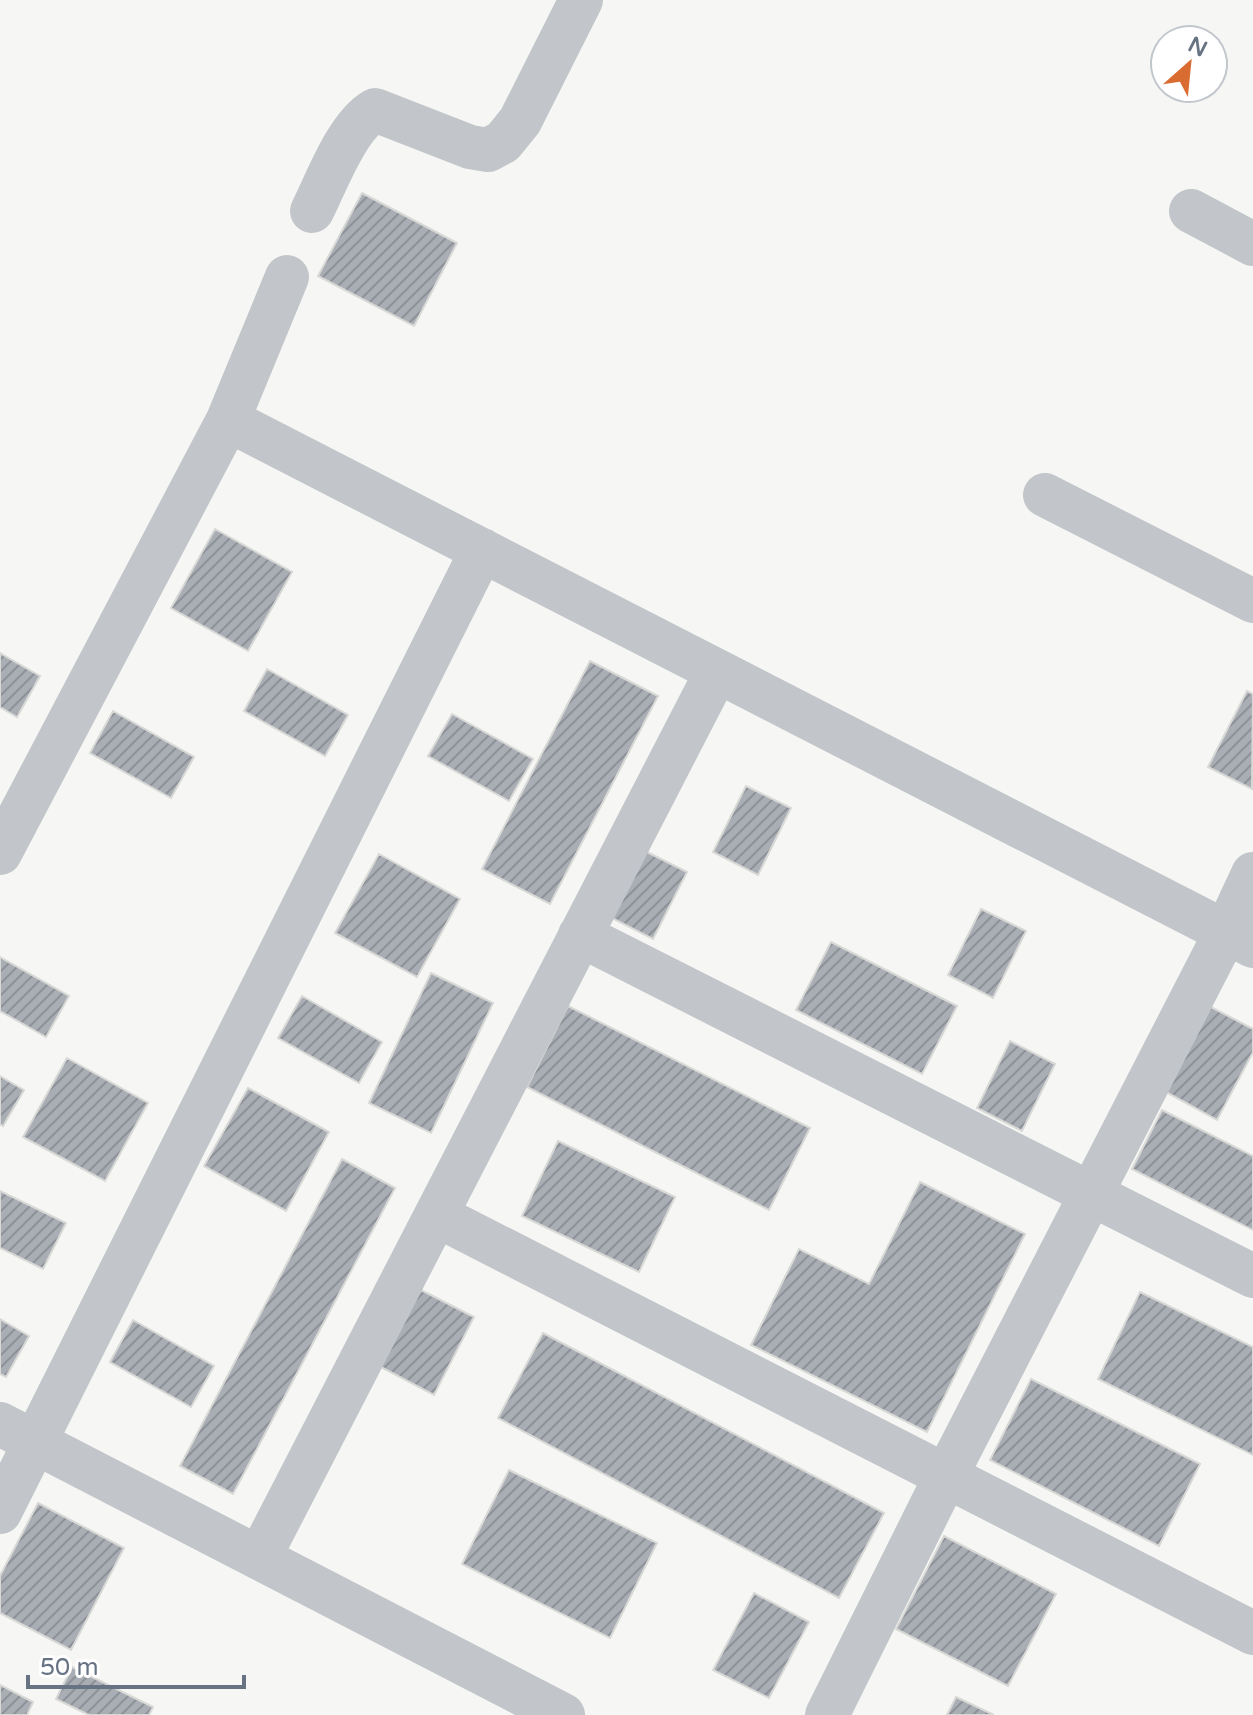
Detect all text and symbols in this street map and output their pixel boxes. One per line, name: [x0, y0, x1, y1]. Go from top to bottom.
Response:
north arrow: [1149, 24, 1229, 104]
text: N: [1184, 31, 1211, 63]
scale bar: [28, 1639, 244, 1689]
text: 50 m: [40, 1653, 98, 1682]

